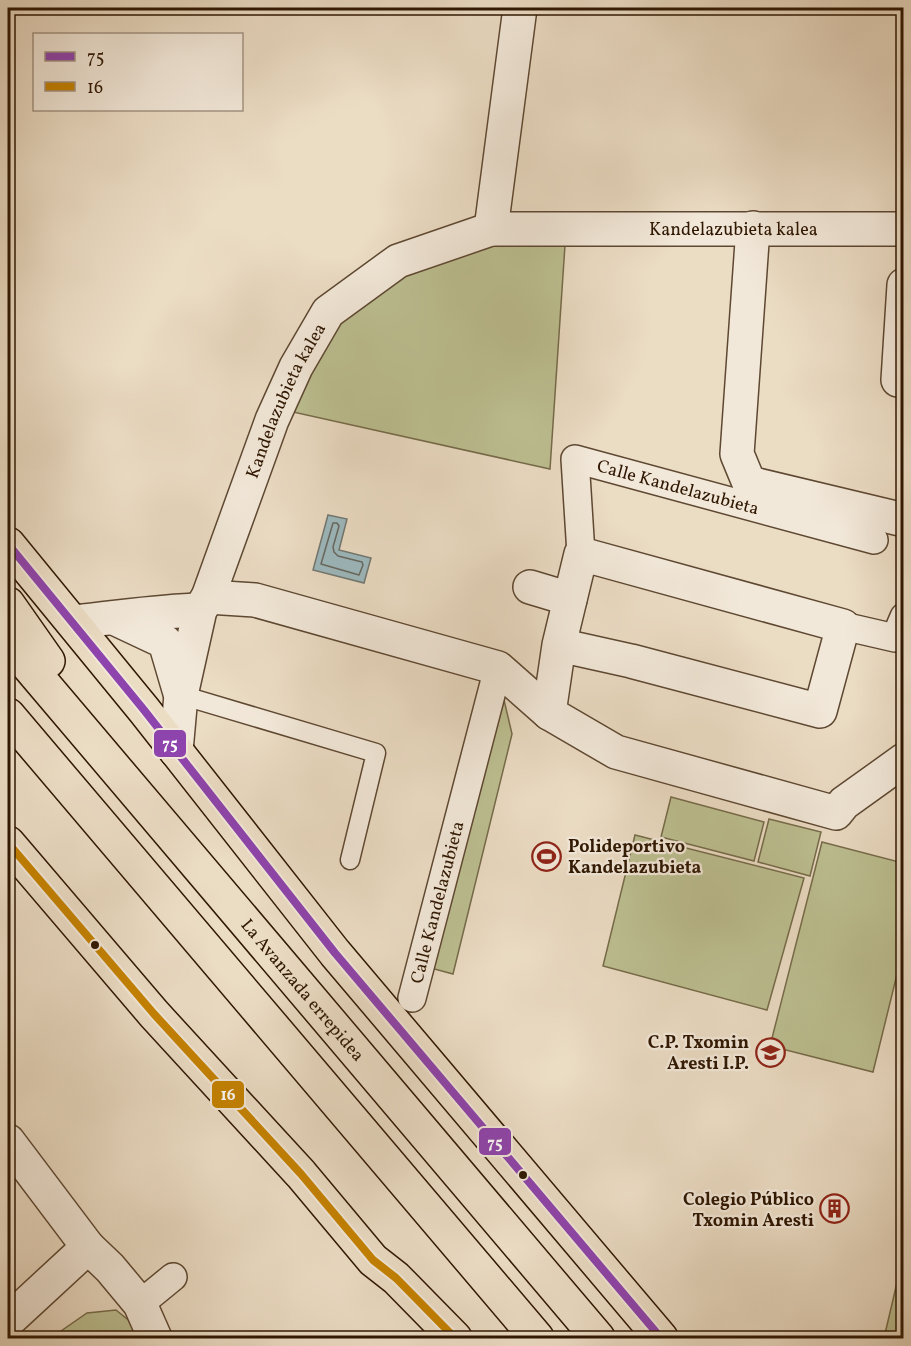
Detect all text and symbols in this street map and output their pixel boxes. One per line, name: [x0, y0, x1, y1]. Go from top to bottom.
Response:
legend: [33, 33, 243, 111]
text: 75: [87, 46, 104, 71]
text: 16: [87, 76, 103, 101]
street label: Kandelazubieta kalea: [649, 218, 818, 243]
street label: Kandelazubieta kalea: [241, 319, 333, 482]
street label: Calle Kandelazubieta: [594, 454, 762, 522]
line badge: 75: [153, 729, 187, 758]
text: 75: [162, 734, 178, 756]
street label: Calle Kandelazubieta: [405, 819, 472, 987]
place label: Polideportivo Kandelazubieta: [568, 835, 701, 881]
sports icon: Polideportivo Kandelazubieta: [531, 840, 563, 872]
street label: La Avanzada errepidea: [234, 914, 369, 1068]
unlabelled marker: [89, 939, 101, 951]
place label: C.P. Txomin Aresti I.P.: [648, 1031, 749, 1077]
school or university icon: C.P. Txomin Aresti I.P.: [754, 1036, 786, 1068]
line badge: 16: [211, 1080, 245, 1109]
text: 16: [220, 1085, 236, 1107]
line badge: 75: [478, 1127, 512, 1156]
text: 75: [487, 1133, 503, 1155]
unlabelled marker: [517, 1169, 529, 1181]
place label: Colegio Público Txomin Aresti: [683, 1188, 814, 1234]
building icon: Colegio Público Txomin Aresti: [819, 1193, 851, 1225]

